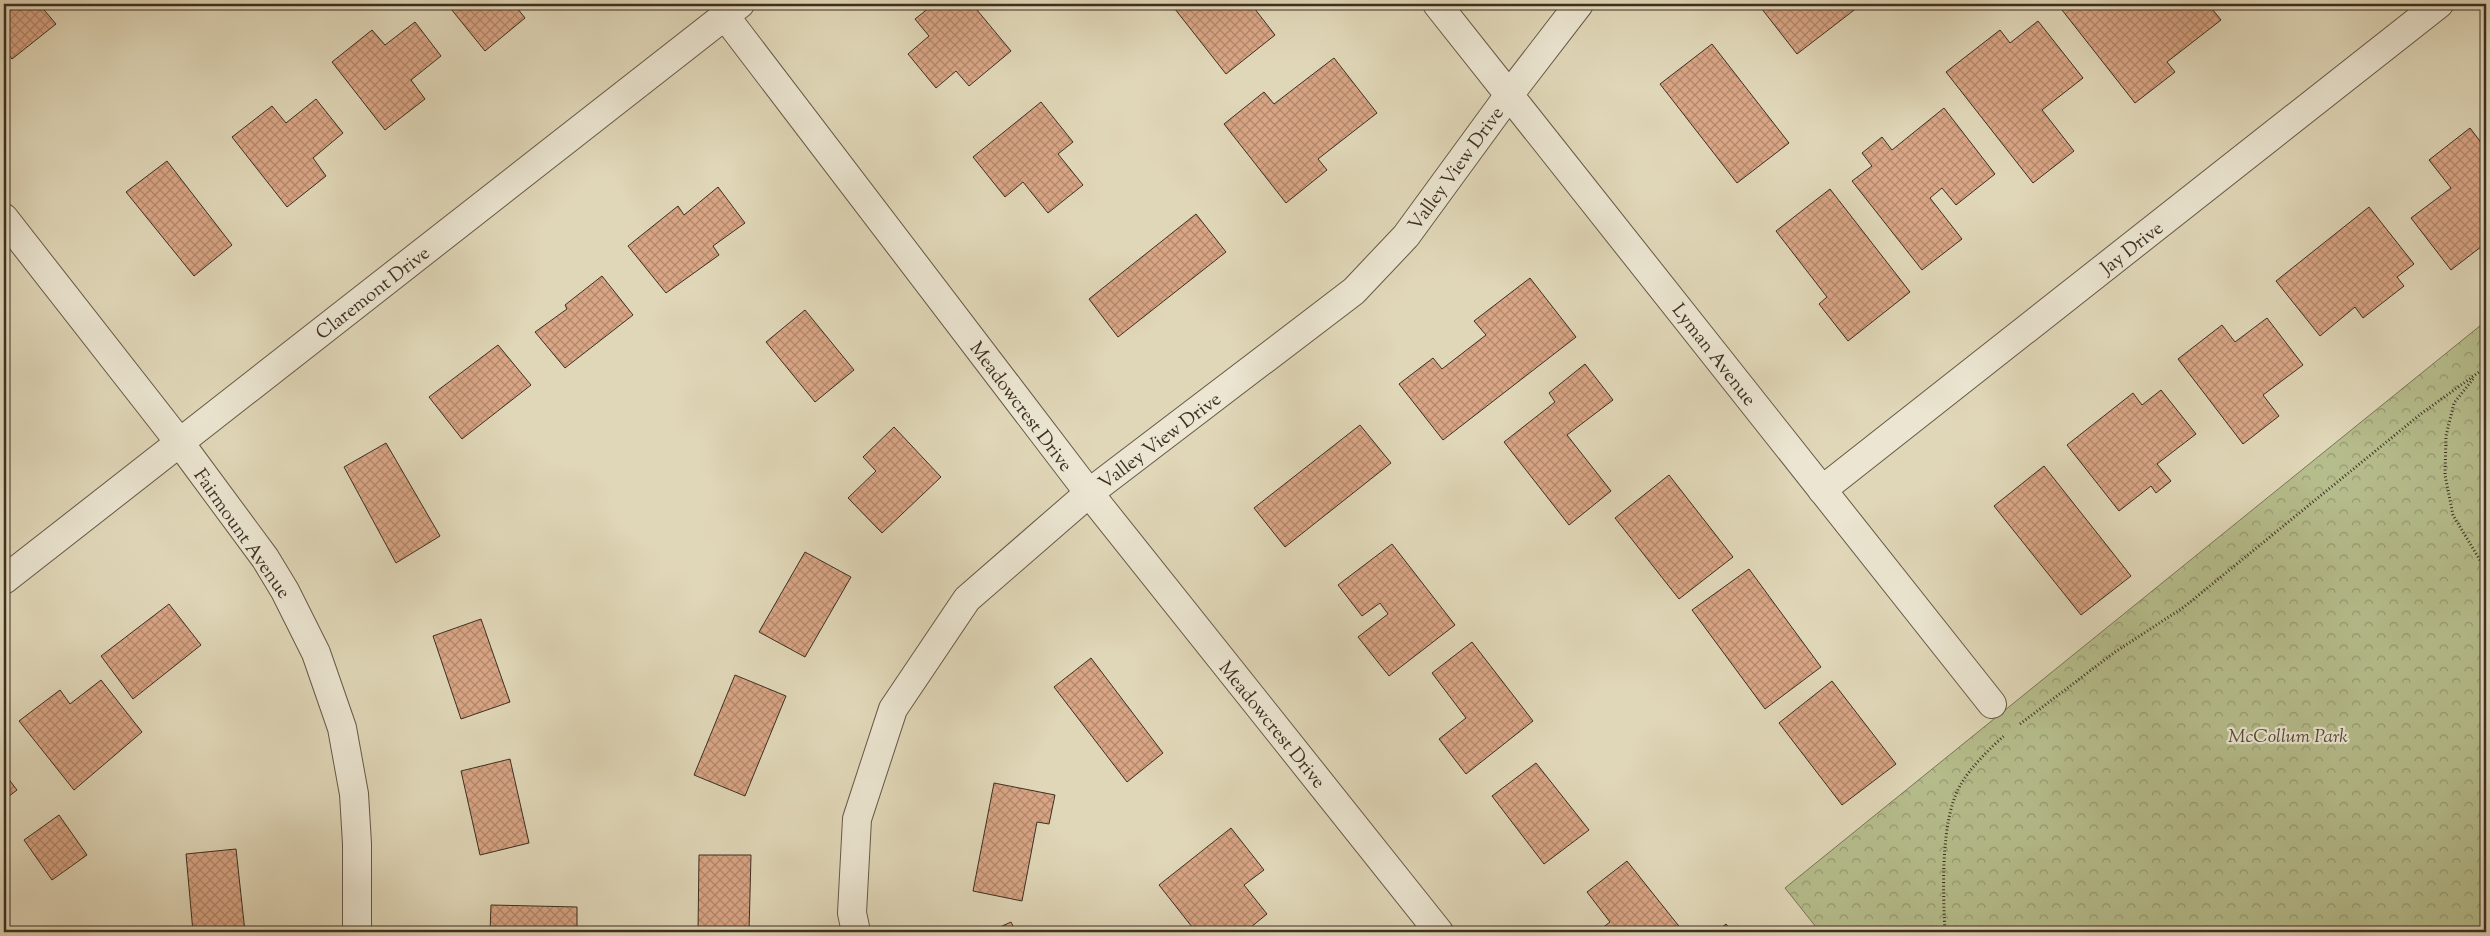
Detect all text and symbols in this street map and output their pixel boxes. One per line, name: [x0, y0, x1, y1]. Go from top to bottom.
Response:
street label: Valley View Drive: [1403, 102, 1511, 237]
street label: Jay Drive: [2095, 216, 2170, 283]
street label: Claremont Drive: [311, 241, 436, 347]
street label: Lyman Avenue: [1664, 299, 1762, 413]
street label: Meadowcrest Drive: [962, 337, 1078, 478]
street label: Valley View Drive: [1093, 387, 1228, 497]
street label: Fairmount Avenue: [186, 464, 296, 605]
street label: Meadowcrest Drive: [1211, 656, 1331, 795]
park label: McCollum Park: [2228, 724, 2348, 751]

